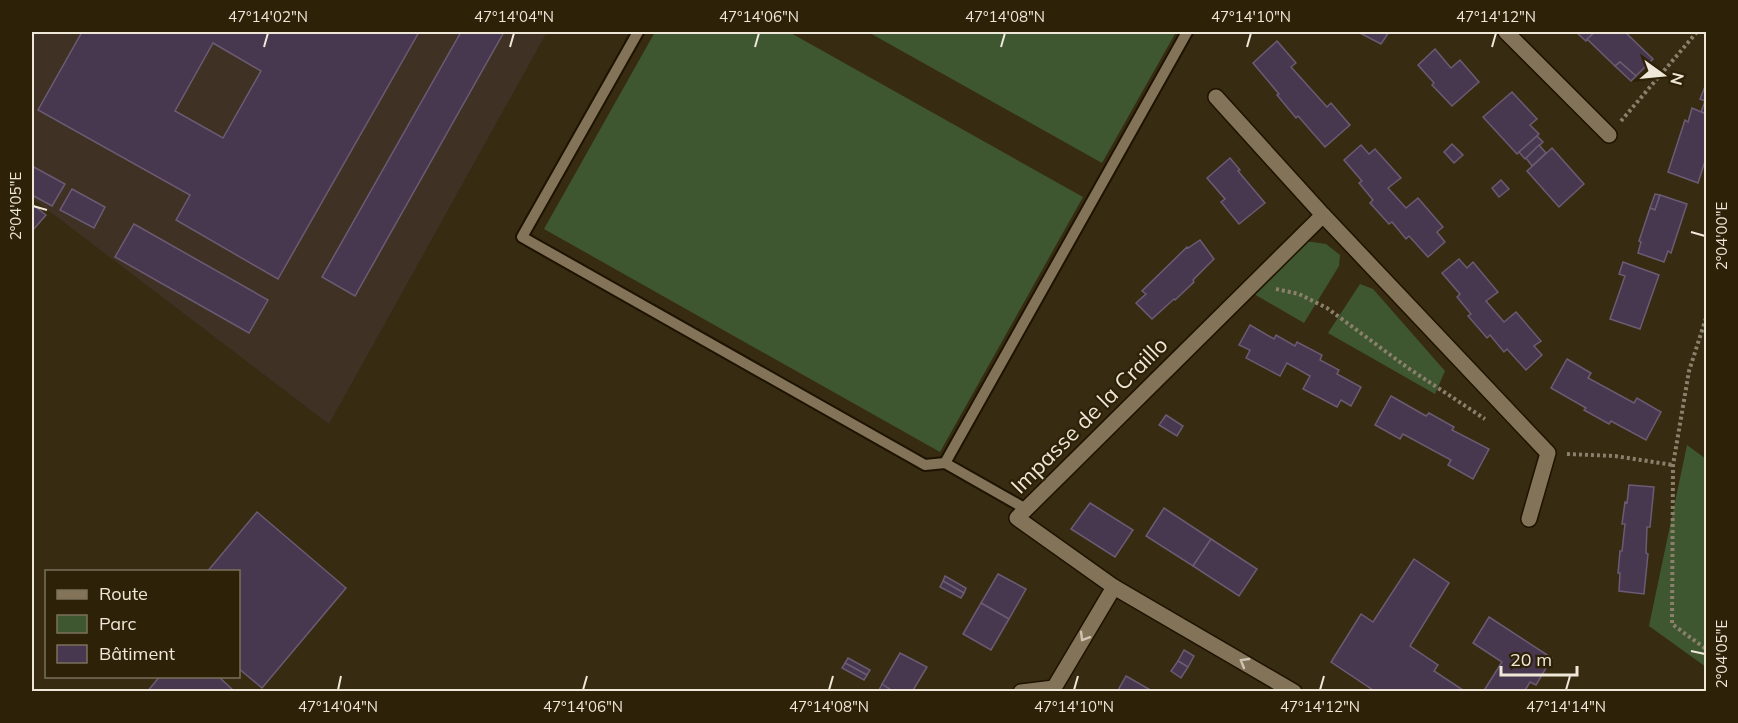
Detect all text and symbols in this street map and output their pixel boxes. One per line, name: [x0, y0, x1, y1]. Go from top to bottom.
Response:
text: 47°14'02"N: [228, 7, 308, 26]
text: 47°14'04"N: [474, 7, 554, 26]
text: 47°14'06"N: [719, 7, 799, 26]
text: 47°14'08"N: [965, 7, 1045, 26]
text: 47°14'10"N: [1211, 7, 1291, 26]
text: 47°14'12"N: [1456, 7, 1536, 26]
north arrow: [1633, 45, 1693, 105]
text: N: [1666, 70, 1689, 87]
text: 2°04'05"E: [6, 172, 25, 240]
text: 2°04'00"E: [1712, 202, 1731, 270]
street label: Impasse de la Craillo: [1005, 331, 1173, 499]
legend: [45, 570, 240, 678]
text: Route: [99, 582, 148, 605]
text: Parc: [99, 612, 137, 635]
text: 2°04'05"E: [1712, 620, 1731, 688]
one-way arrow: [1080, 631, 1091, 641]
scale bar: [1501, 639, 1578, 677]
text: Bâtiment: [99, 642, 175, 665]
text: 20 m: [1510, 648, 1552, 671]
one-way arrow: [1239, 658, 1250, 669]
text: 47°14'04"N: [298, 697, 378, 716]
text: 47°14'06"N: [543, 697, 623, 716]
text: 47°14'08"N: [789, 697, 869, 716]
text: 47°14'10"N: [1034, 697, 1114, 716]
text: 47°14'12"N: [1280, 697, 1360, 716]
text: 47°14'14"N: [1526, 697, 1606, 716]

